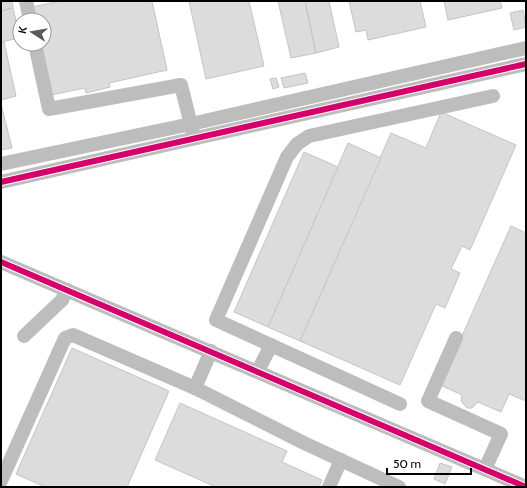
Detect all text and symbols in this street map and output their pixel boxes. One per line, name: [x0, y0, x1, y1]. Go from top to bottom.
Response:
north arrow: [12, 12, 52, 52]
text: K: [15, 25, 30, 35]
scale bar: [387, 450, 471, 476]
text: 50 m: [393, 456, 421, 471]

